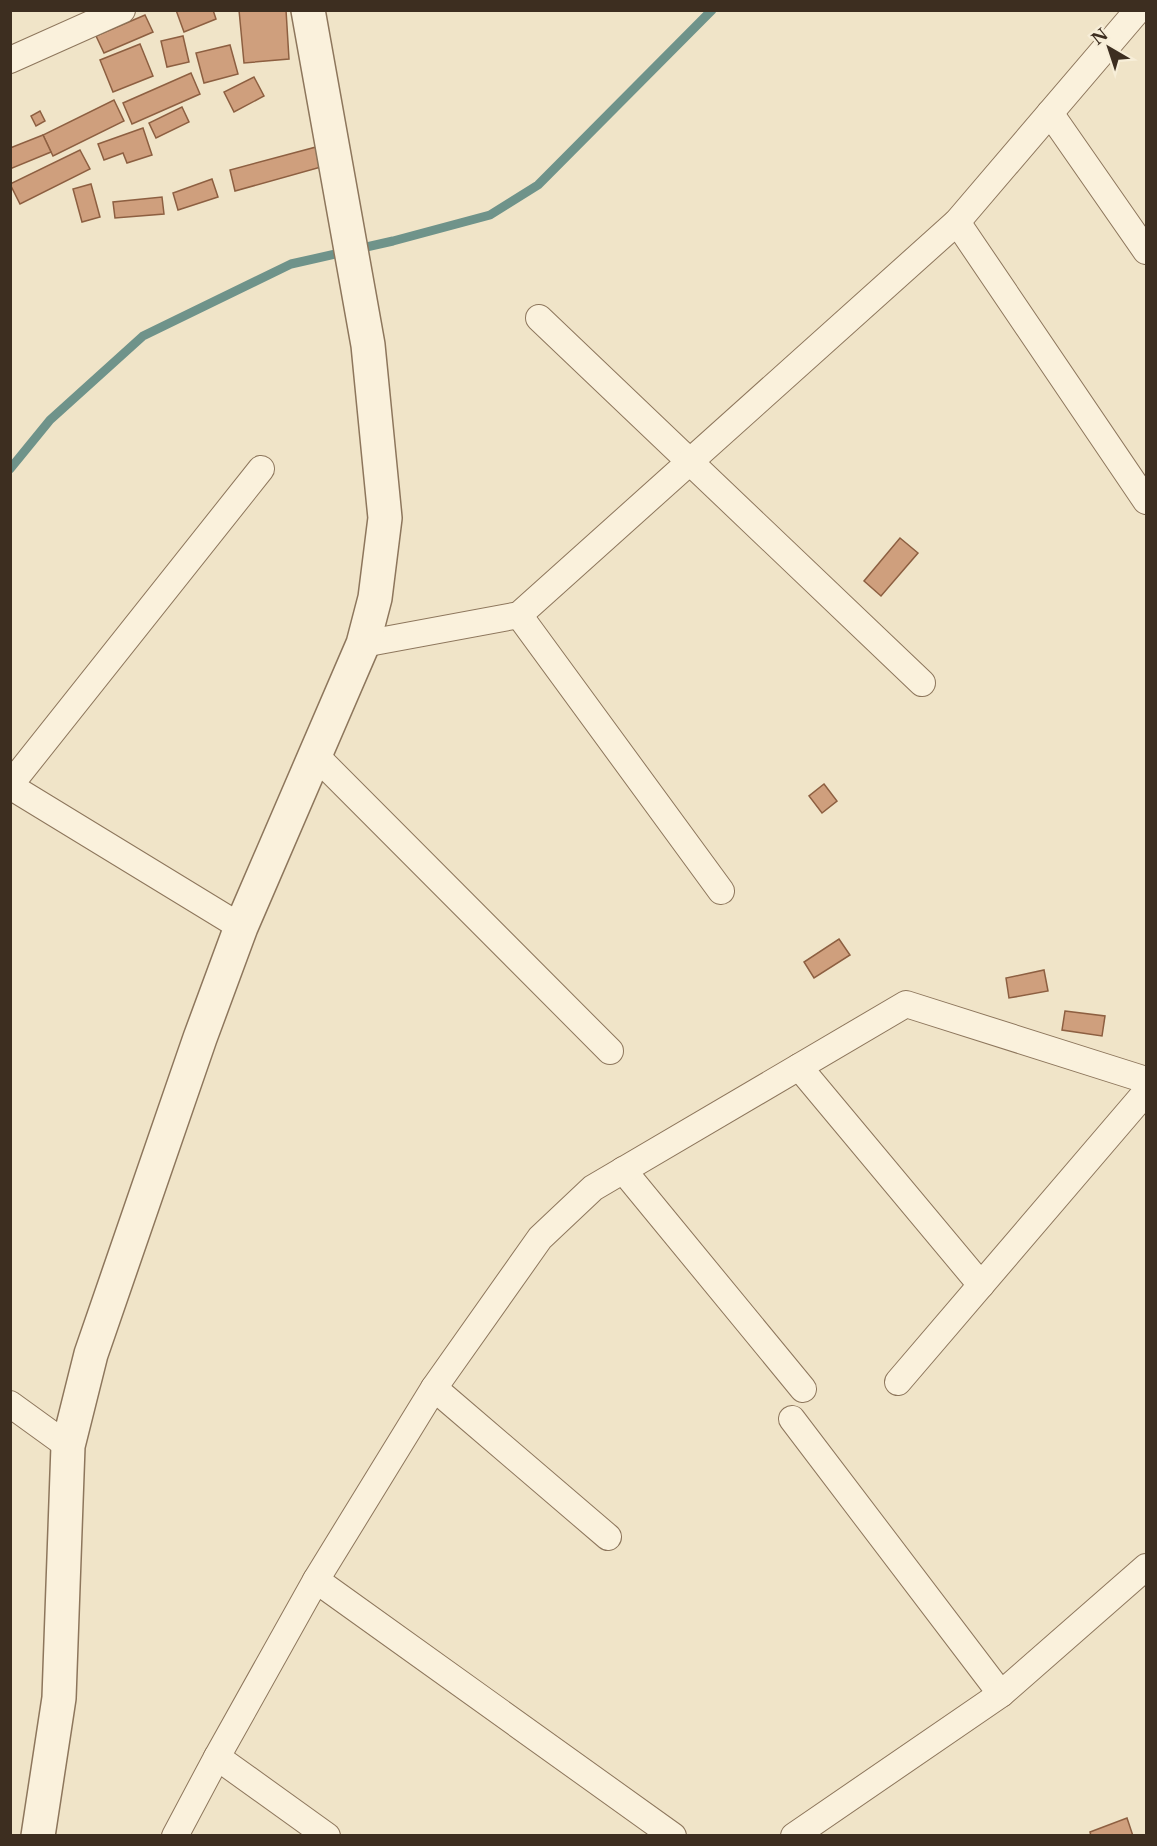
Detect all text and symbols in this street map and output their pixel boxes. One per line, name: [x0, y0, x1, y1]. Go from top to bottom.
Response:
north arrow: [1079, 18, 1139, 78]
text: N: [1087, 24, 1112, 49]

